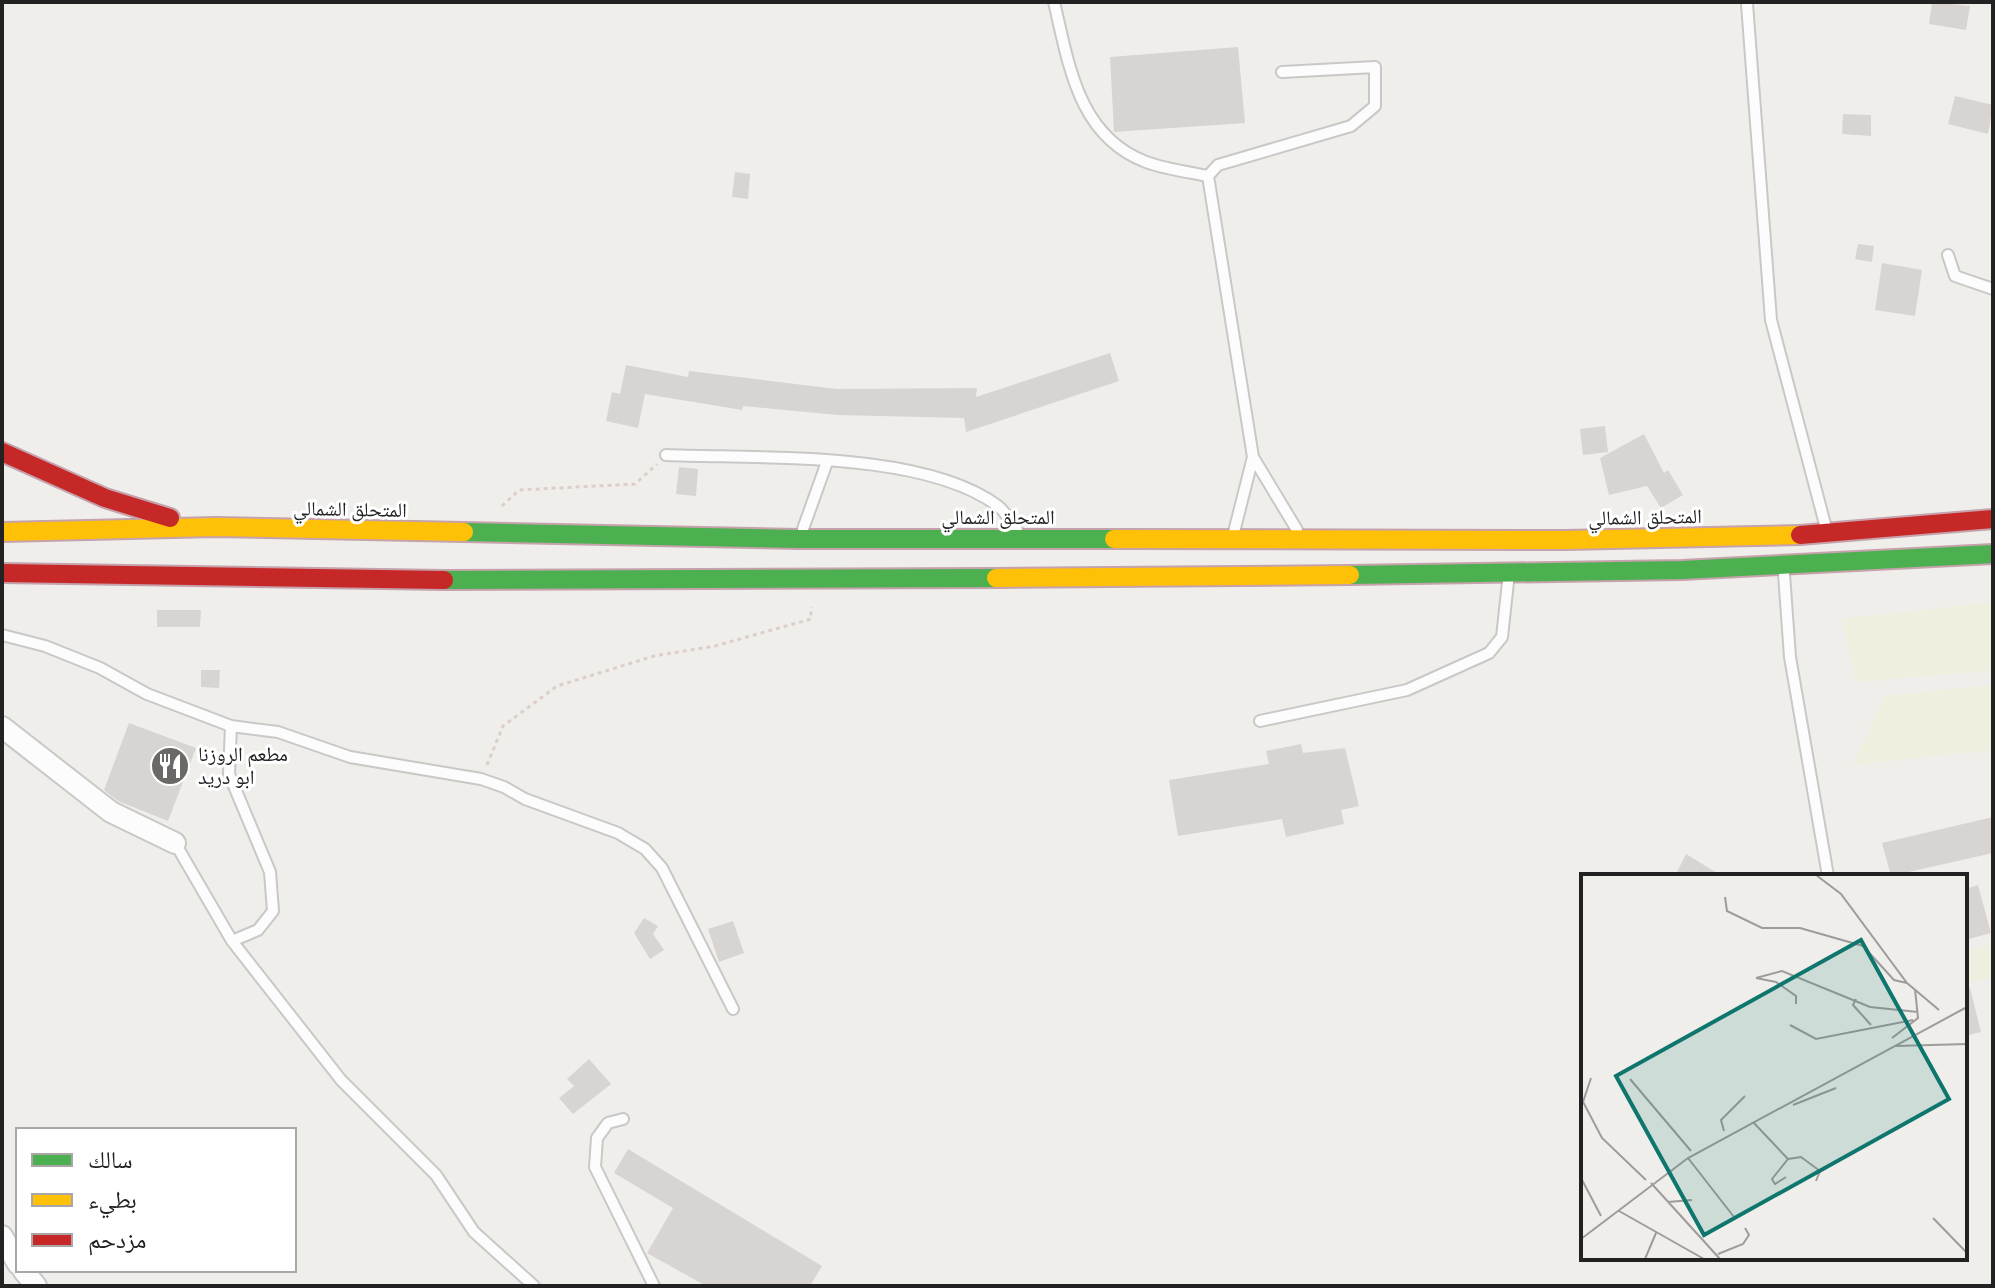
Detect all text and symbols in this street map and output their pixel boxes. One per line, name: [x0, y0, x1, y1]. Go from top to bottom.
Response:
street label: المتحلق الشمالي: [293, 496, 407, 526]
street label: المتحلق الشمالي: [1588, 504, 1702, 534]
street label: المتحلق الشمالي: [941, 505, 1055, 533]
place label: مطعم الروزنا ابو دريد: [198, 742, 288, 789]
restaurant icon: مطعم الروزنا ابو دريد: [149, 745, 191, 787]
inset map: [1581, 874, 1967, 1260]
legend: [16, 1128, 296, 1272]
text: سالك: [88, 1146, 133, 1174]
text: بطيء: [88, 1186, 137, 1219]
text: مزدحم: [88, 1226, 147, 1256]

